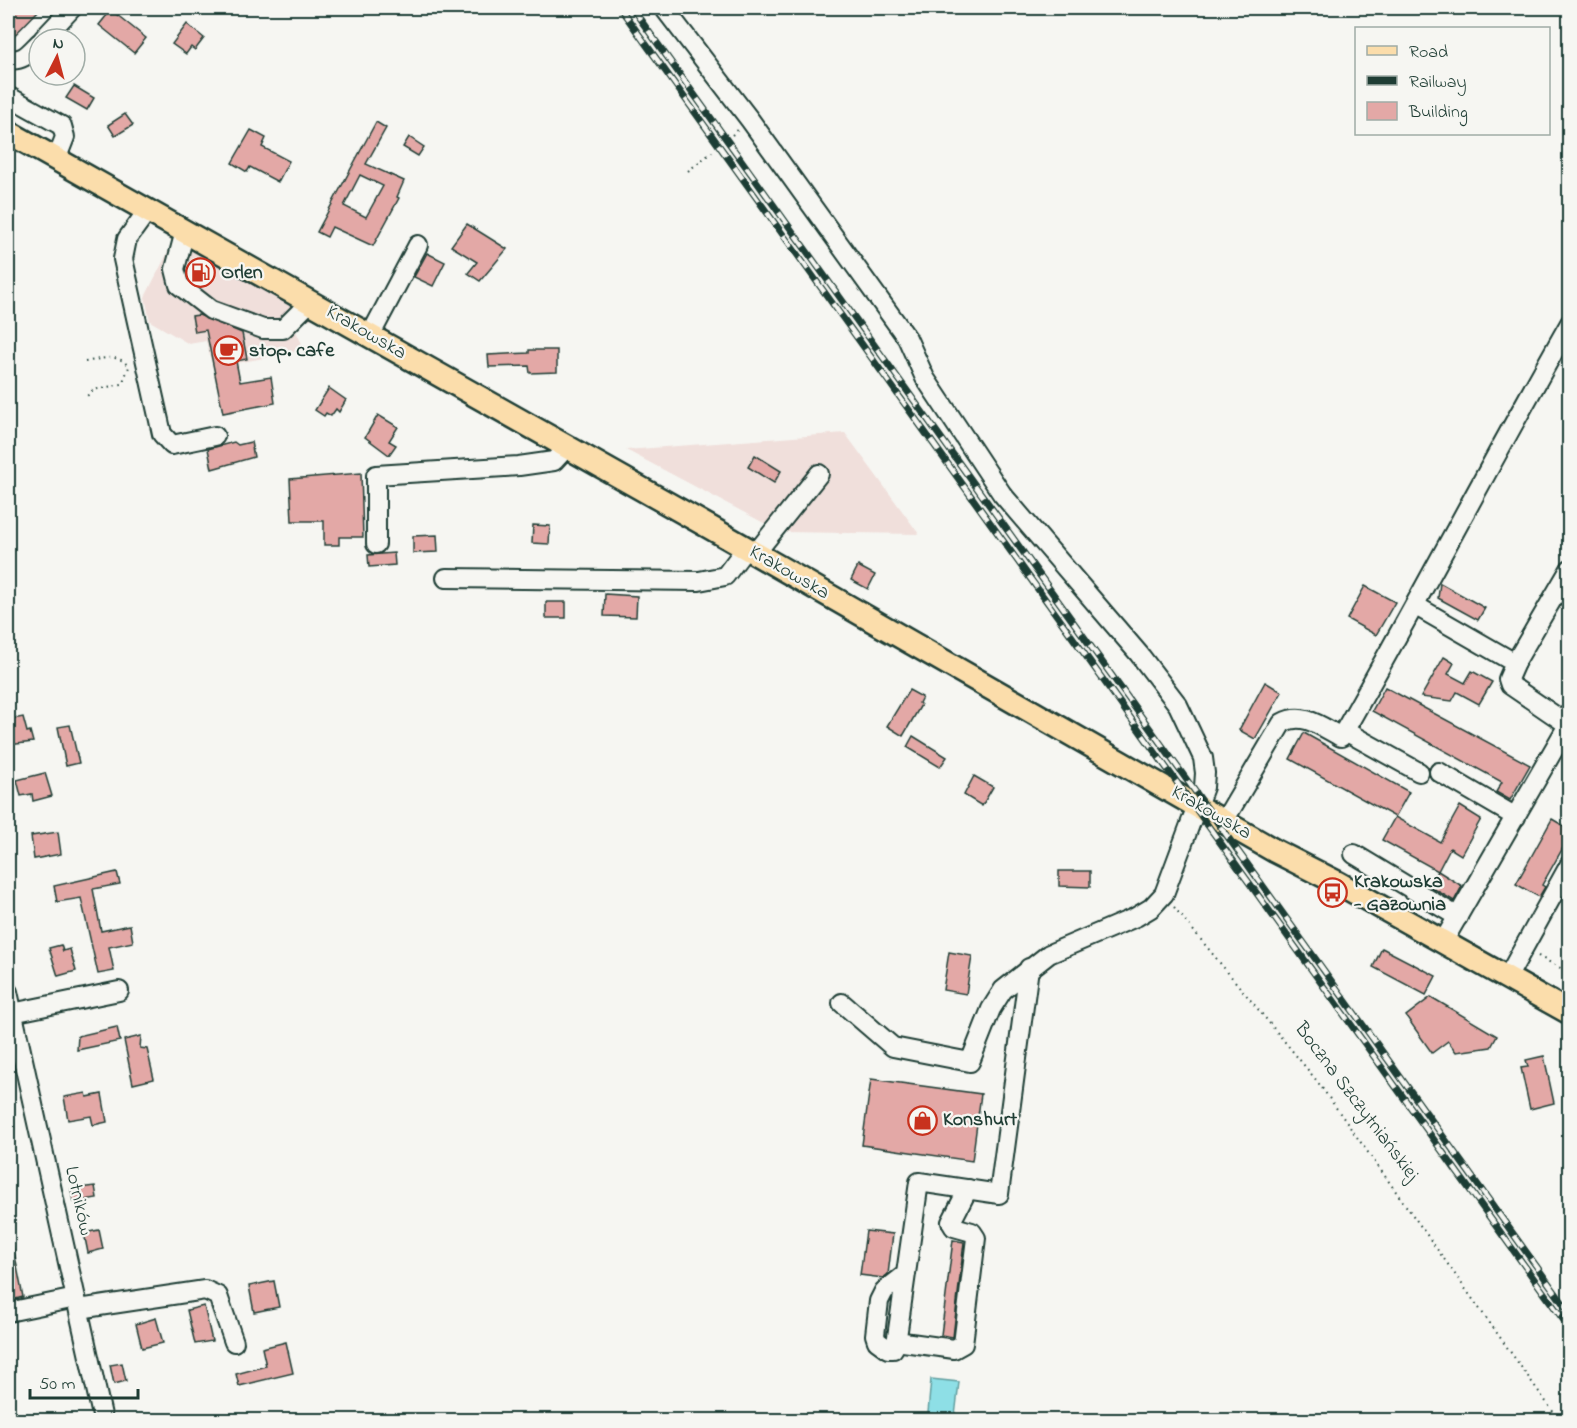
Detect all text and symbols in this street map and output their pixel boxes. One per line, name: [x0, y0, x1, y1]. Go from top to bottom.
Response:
north arrow: [27, 27, 87, 87]
legend: [1355, 27, 1550, 135]
text: N: [52, 32, 65, 57]
text: Road: [1409, 40, 1448, 66]
text: Railway: [1409, 70, 1466, 96]
text: Building: [1408, 100, 1468, 127]
fuel station icon: Orlen: [184, 257, 216, 289]
place label: Orlen: [221, 259, 263, 288]
street label: Krakowska: [320, 298, 412, 368]
cafe icon: stop. cafe: [212, 335, 244, 367]
place label: stop. cafe: [249, 337, 335, 366]
street label: Krakowska: [743, 538, 835, 608]
street label: Krakowska: [1165, 778, 1257, 848]
place label: Krakowska - Gazownia: [1353, 868, 1446, 920]
bus stop icon: Krakowska - Gazownia: [1317, 877, 1349, 909]
street label: Boczna Szczytniańskiej: [1286, 1016, 1426, 1188]
shop icon: Konshurt: [906, 1104, 938, 1136]
place label: Konshurt: [943, 1106, 1017, 1135]
street label: Lotników: [56, 1164, 100, 1238]
scale bar: [30, 1362, 138, 1400]
text: 50 m: [39, 1372, 76, 1398]

